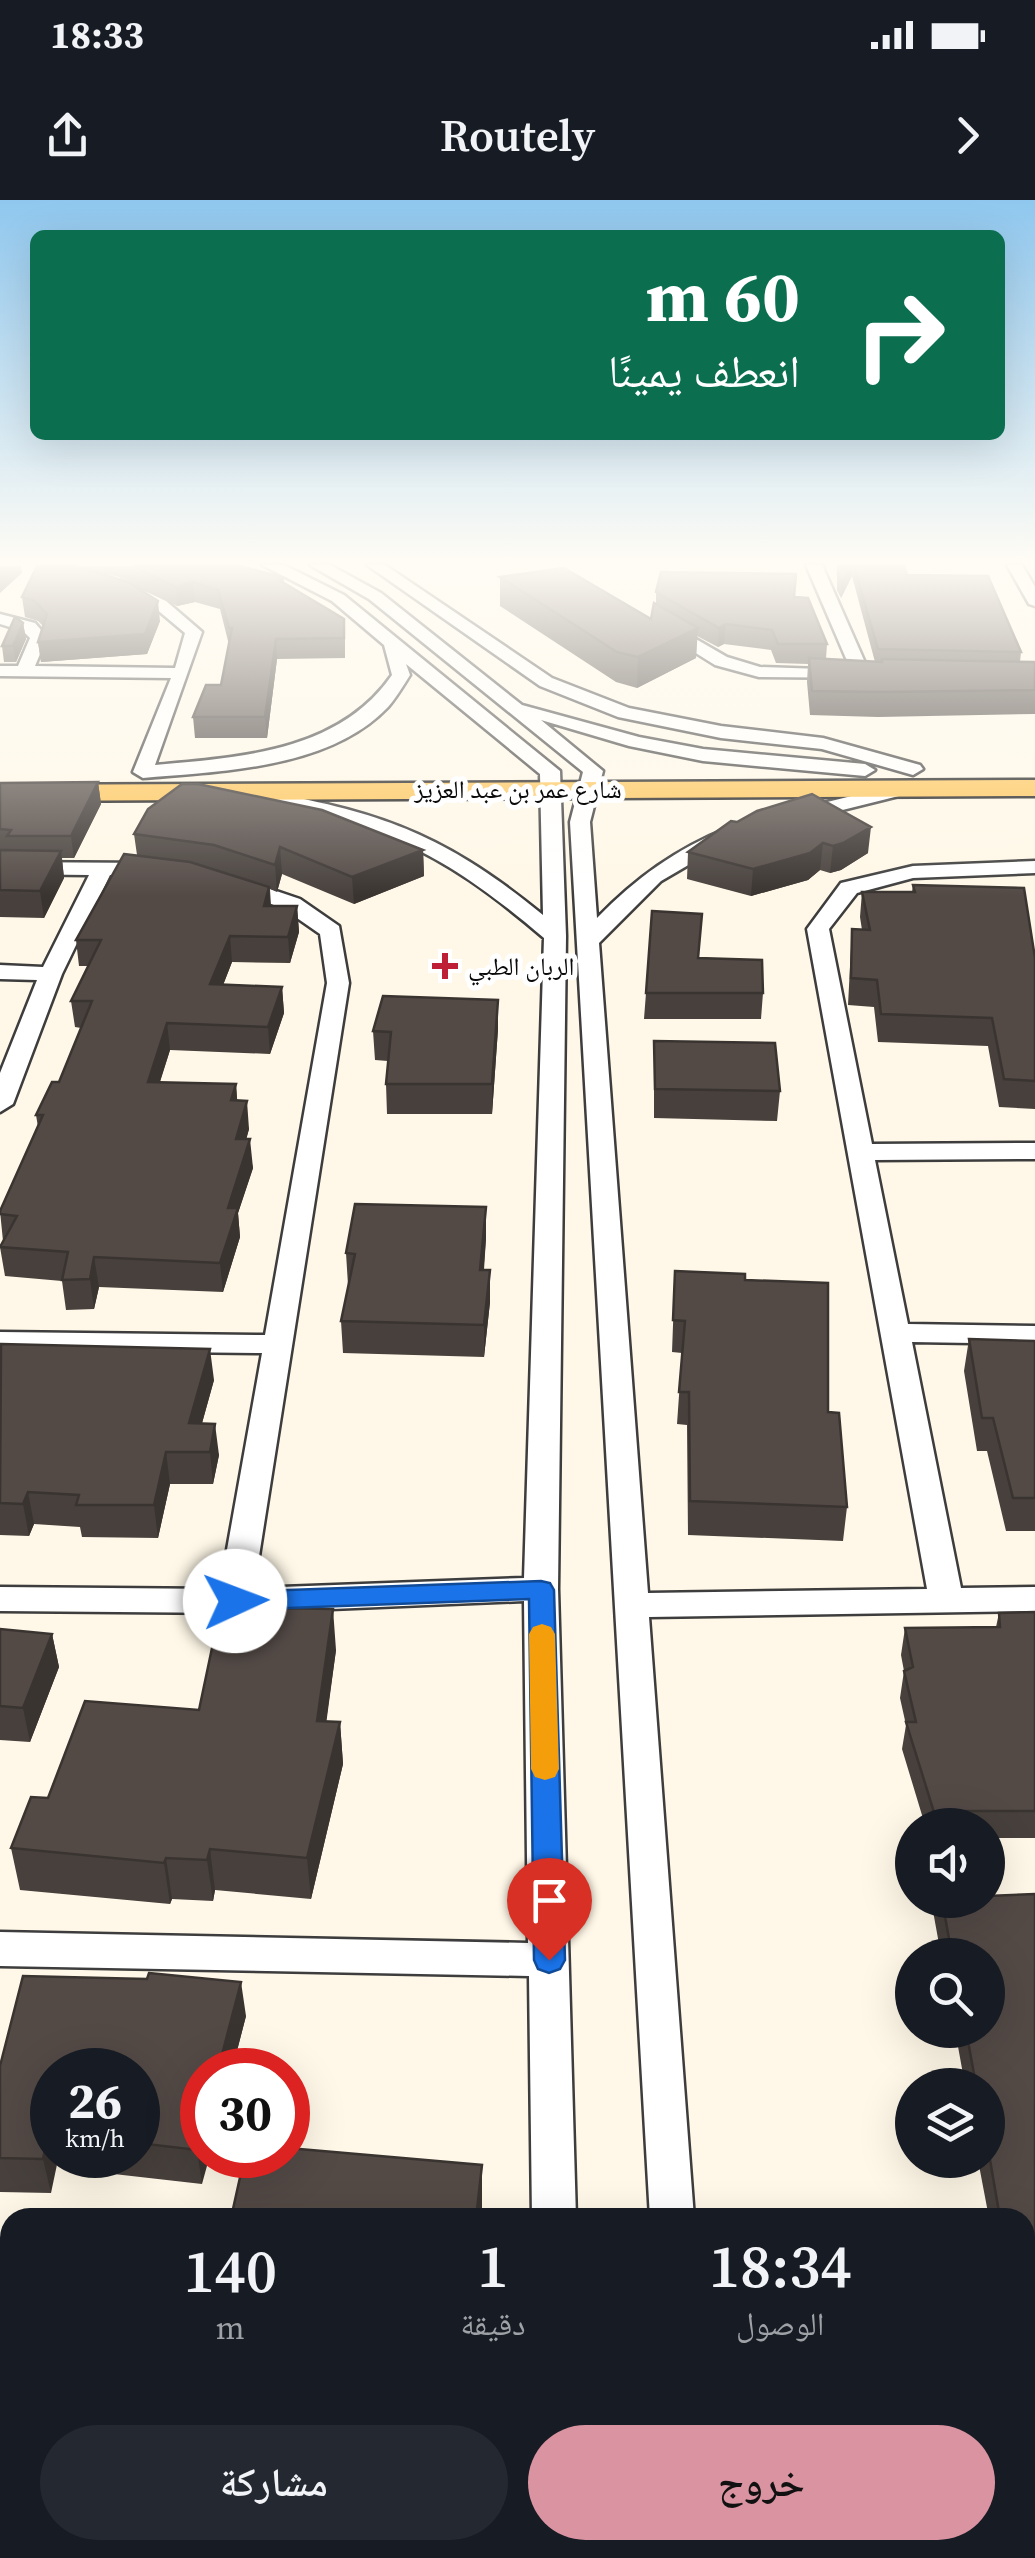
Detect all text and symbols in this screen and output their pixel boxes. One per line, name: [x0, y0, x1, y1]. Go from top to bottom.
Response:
text: 18:33: [50, 9, 144, 61]
text: Routely: [440, 104, 595, 166]
icon: share: [40, 108, 95, 163]
icon: forward: [940, 108, 995, 163]
text: 60 m: [646, 248, 800, 344]
icon: right: [835, 270, 965, 400]
text: انعطف يمينًا: [608, 340, 800, 402]
street label: شارع عمر بن عبد العزيز: [413, 772, 622, 806]
place label: الربان الطبي: [468, 949, 574, 986]
marker: الربان الطبي: [432, 953, 458, 979]
position arrow: [183, 1549, 287, 1653]
map controls: [895, 1808, 1005, 2178]
button: sound: [895, 1808, 1005, 1918]
pin: [507, 1858, 592, 1961]
icon: arrive: [522, 1873, 577, 1928]
button: search: [895, 1938, 1005, 2048]
speed limit sign: 30: [180, 2048, 310, 2178]
text: 26: [68, 2066, 122, 2135]
button: layers: [895, 2068, 1005, 2178]
text: km/h: [65, 2121, 125, 2155]
text: 1: [477, 2225, 509, 2307]
text: 18:34: [709, 2225, 852, 2307]
text: 140: [183, 2230, 277, 2312]
text: دقيقة: [460, 2302, 525, 2346]
text: الوصول: [736, 2302, 824, 2346]
text: m: [216, 2306, 245, 2350]
button: مشاركة: [40, 2425, 508, 2540]
button: خروج: [528, 2425, 995, 2540]

